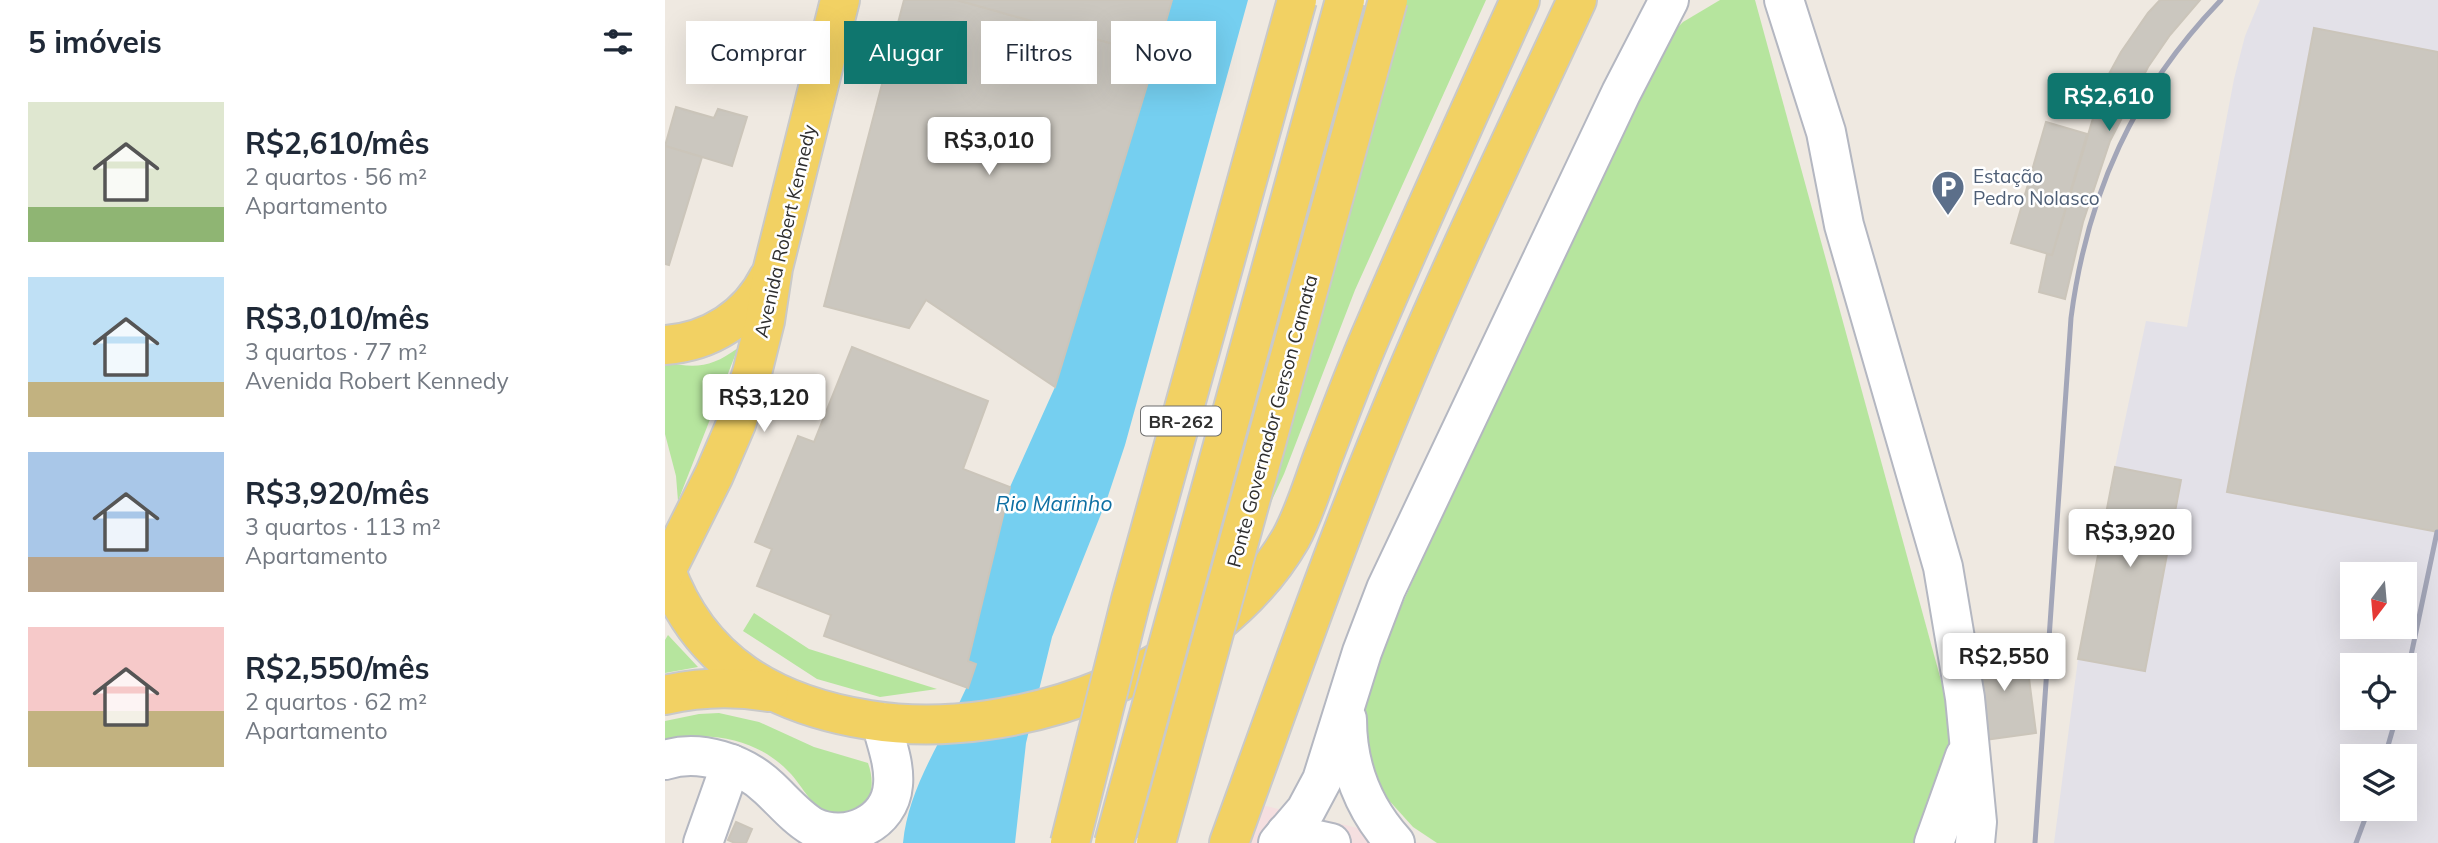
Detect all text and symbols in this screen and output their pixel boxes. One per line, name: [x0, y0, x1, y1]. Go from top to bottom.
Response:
chip: Comprar: [686, 21, 830, 84]
chip: Alugar: [844, 21, 967, 84]
chip: Filtros: [981, 21, 1097, 84]
chip: Novo: [1111, 21, 1216, 84]
text: 5 imóveis: [28, 23, 162, 61]
icon: filters: [599, 23, 637, 61]
pin: R$2,610: [2044, 74, 2174, 133]
text: R$2,610: [2064, 81, 2154, 110]
pin: R$3,010: [924, 118, 1054, 177]
street label: Avenida Robert Kennedy: [749, 122, 821, 340]
text: R$2,610/mês: [245, 124, 430, 162]
text: R$3,010: [944, 125, 1034, 154]
icon: home: [84, 130, 168, 214]
text: 2 quartos · 56 m²: [245, 162, 427, 191]
place label: Estação Pedro Nolasco: [1973, 164, 2100, 210]
parking icon: Estação Pedro Nolasco: [1929, 168, 1967, 217]
text: Apartamento: [245, 191, 388, 220]
street label: Ponte Governador Gerson Camata: [1221, 272, 1323, 570]
text: R$3,010/mês: [245, 299, 430, 337]
icon: home: [84, 305, 168, 389]
text: 3 quartos · 77 m²: [245, 337, 427, 366]
text: Avenida Robert Kennedy: [245, 366, 509, 395]
pin: R$3,120: [699, 374, 829, 434]
text: R$3,120: [719, 382, 809, 411]
road number: BR-262: [1141, 407, 1221, 436]
text: R$3,920/mês: [245, 474, 430, 512]
icon: home: [84, 480, 168, 564]
water label: Rio Marinho: [996, 490, 1112, 516]
pin: R$3,920: [2065, 510, 2195, 569]
text: 3 quartos · 113 m²: [245, 512, 441, 541]
text: R$3,920: [2085, 517, 2175, 546]
text: Apartamento: [245, 541, 388, 570]
north arrow: [2340, 562, 2417, 639]
map controls: [2340, 562, 2417, 821]
pin: R$2,550: [1939, 634, 2069, 693]
text: R$2,550: [1959, 641, 2049, 670]
text: R$2,550/mês: [245, 649, 430, 687]
button: locate: [2340, 653, 2417, 730]
icon: home: [84, 655, 168, 739]
text: 2 quartos · 62 m²: [245, 687, 427, 716]
text: Apartamento: [245, 716, 388, 745]
button: layers: [2340, 744, 2417, 821]

